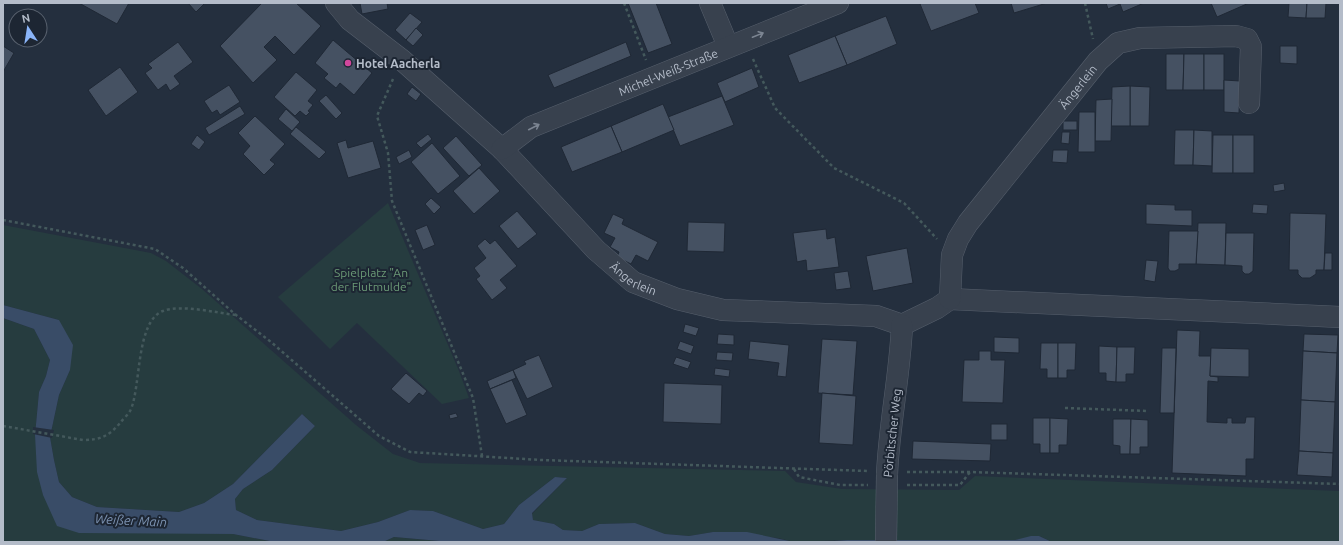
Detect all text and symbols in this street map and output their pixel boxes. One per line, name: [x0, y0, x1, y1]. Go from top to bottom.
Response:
north arrow: [8, 8, 48, 48]
text: N: [21, 11, 31, 25]
one-way arrow: [751, 30, 763, 38]
street label: Michel-Weiß-Straße: [616, 46, 719, 98]
place label: Hotel Aacherla: [356, 57, 440, 70]
marker: Hotel Aacherla: [343, 58, 353, 68]
street label: Ängerlein: [1056, 62, 1099, 111]
one-way arrow: [528, 123, 540, 130]
street label: Ängerlein: [608, 259, 658, 297]
park label: Spielplatz "An der Flutmulde": [331, 266, 411, 293]
street label: Pörbitscher Weg: [881, 388, 903, 478]
water label: Weißer Main: [95, 511, 167, 530]

